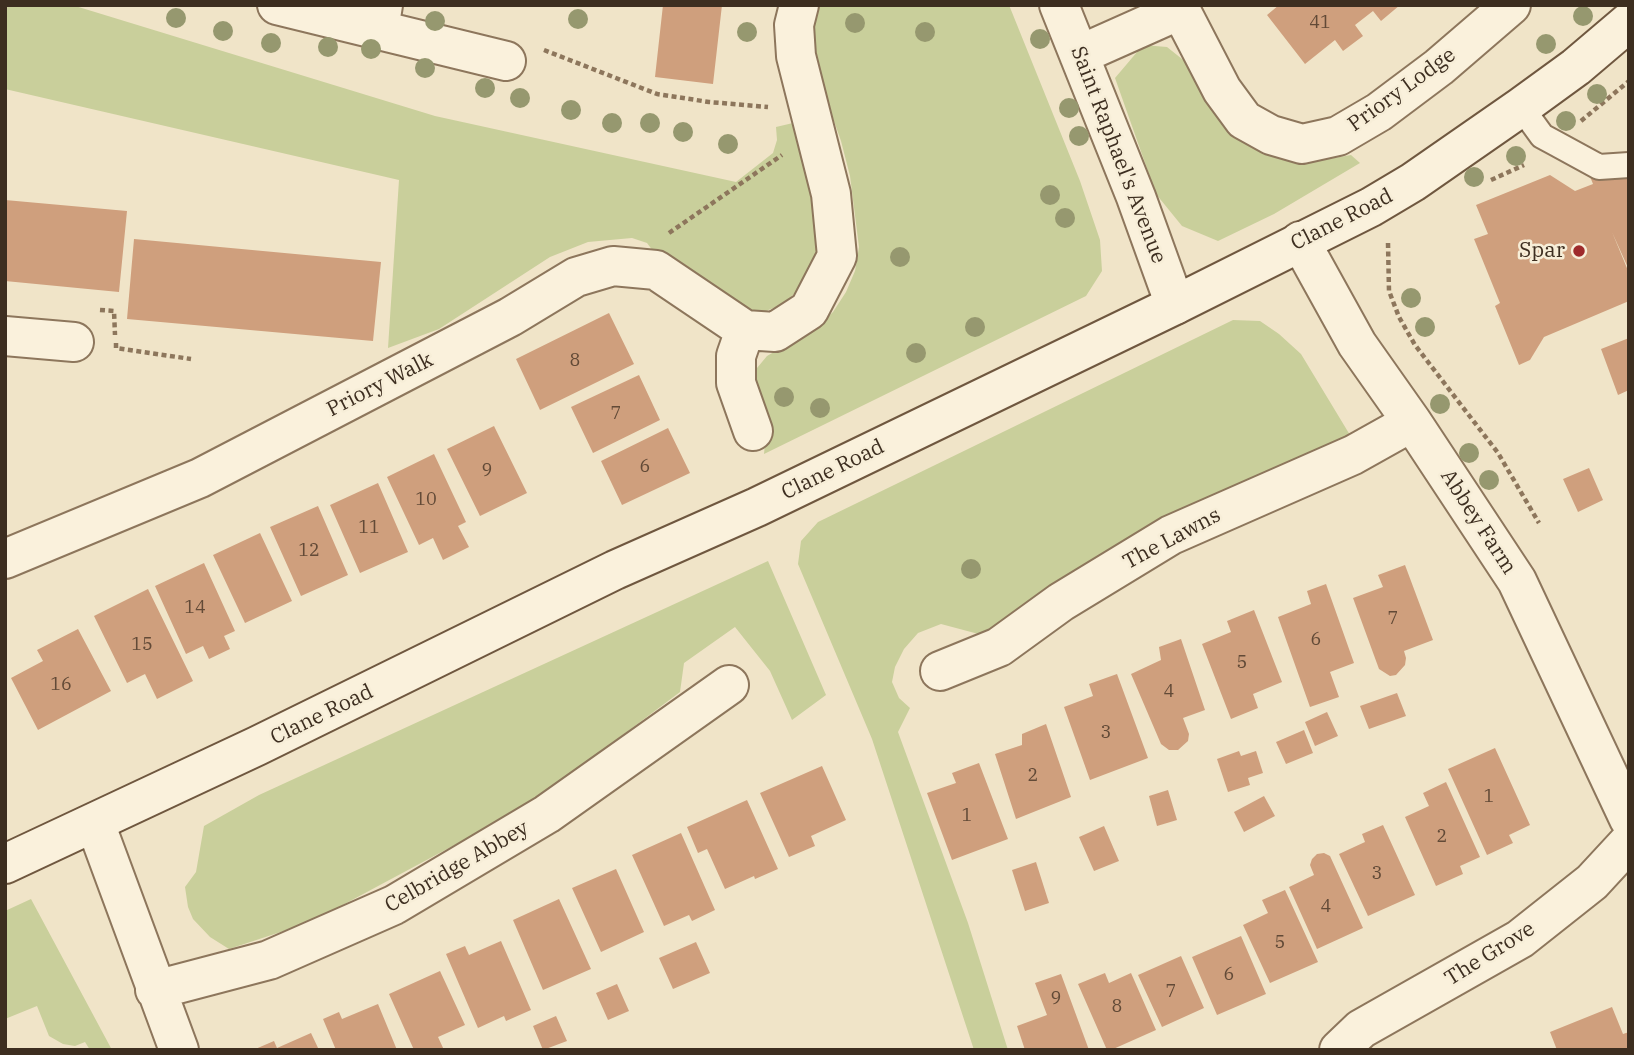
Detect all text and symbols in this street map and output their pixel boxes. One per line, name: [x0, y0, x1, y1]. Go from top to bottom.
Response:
house number: 41: [1309, 12, 1331, 34]
street label: Saint Raphael's Avenue: [1065, 43, 1171, 267]
street label: Priory Lodge: [1343, 43, 1461, 137]
street label: Clane Road: [1287, 184, 1397, 256]
place label: Spar: [1519, 238, 1565, 264]
marker: Spar: [1571, 243, 1587, 259]
street label: Priory Walk: [323, 347, 437, 423]
house number: 8: [570, 350, 580, 372]
house number: 7: [611, 403, 621, 425]
street label: Clane Road: [778, 434, 888, 506]
house number: 6: [640, 456, 650, 478]
house number: 9: [482, 460, 492, 482]
street label: Abbey Farm: [1435, 465, 1521, 579]
house number: 10: [415, 489, 437, 511]
street label: The Lawns: [1119, 503, 1225, 575]
house number: 11: [358, 517, 380, 539]
house number: 12: [298, 540, 320, 562]
house number: 14: [184, 597, 206, 619]
house number: 7: [1388, 608, 1398, 630]
house number: 6: [1311, 629, 1321, 651]
house number: 15: [131, 634, 153, 656]
house number: 5: [1237, 652, 1247, 674]
house number: 16: [50, 674, 72, 696]
street label: Clane Road: [267, 679, 377, 751]
house number: 4: [1164, 681, 1174, 703]
house number: 3: [1101, 722, 1111, 744]
house number: 2: [1028, 765, 1038, 787]
house number: 1: [1484, 786, 1494, 808]
house number: 1: [962, 805, 972, 827]
street label: Celbridge Abbey: [381, 816, 533, 918]
house number: 2: [1437, 826, 1447, 848]
house number: 3: [1372, 863, 1382, 885]
house number: 4: [1321, 896, 1331, 918]
street label: The Grove: [1440, 916, 1540, 992]
house number: 5: [1275, 932, 1285, 954]
house number: 6: [1224, 964, 1234, 986]
house number: 7: [1166, 981, 1176, 1003]
house number: 9: [1051, 988, 1061, 1010]
house number: 8: [1112, 996, 1122, 1018]

